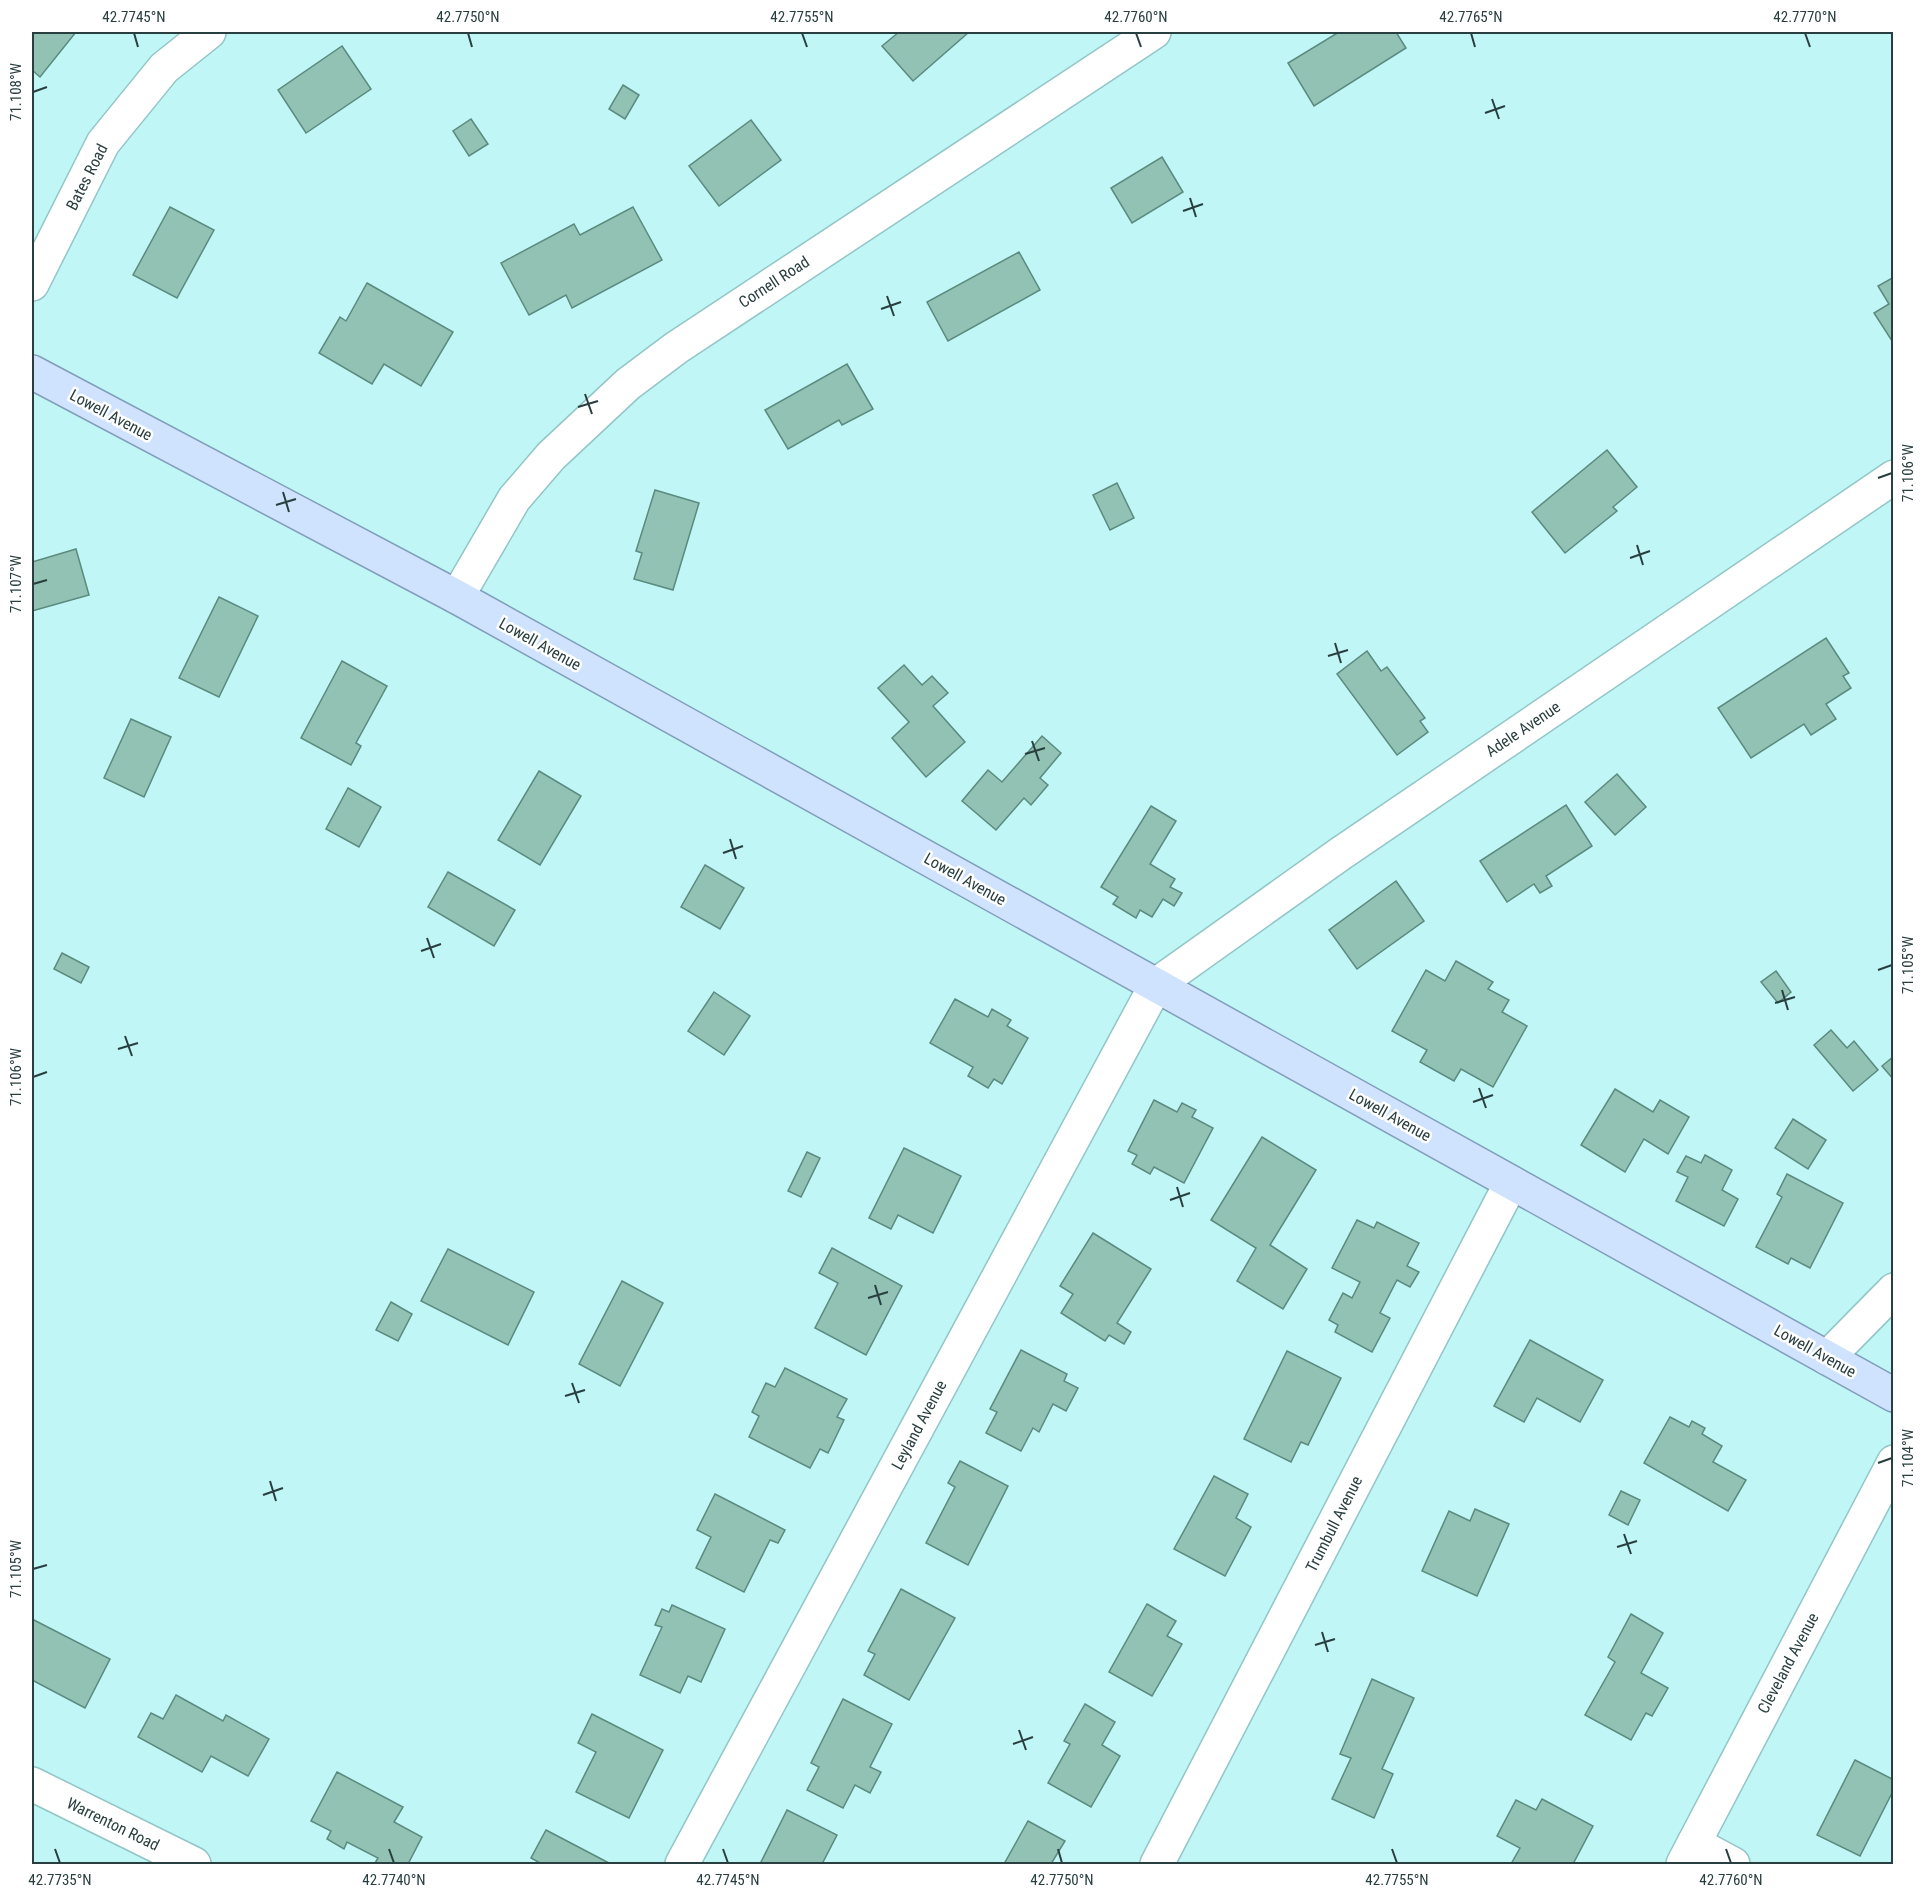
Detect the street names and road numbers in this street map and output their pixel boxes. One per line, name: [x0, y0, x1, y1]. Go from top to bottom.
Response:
street label: Bates Road: [62, 141, 112, 213]
street label: Cornell Road: [735, 252, 813, 312]
street label: Lowell Avenue: [67, 385, 155, 445]
street label: Lowell Avenue: [496, 614, 584, 674]
street label: Adele Avenue: [1482, 697, 1564, 761]
street label: Lowell Avenue: [921, 849, 1009, 909]
street label: Lowell Avenue: [1346, 1085, 1434, 1145]
street label: Lowell Avenue: [1771, 1321, 1859, 1381]
street label: Leyland Avenue: [888, 1377, 950, 1473]
street label: Trumbull Avenue: [1302, 1473, 1366, 1575]
street label: Cleveland Avenue: [1754, 1609, 1822, 1717]
street label: Warrenton Road: [64, 1793, 162, 1855]

